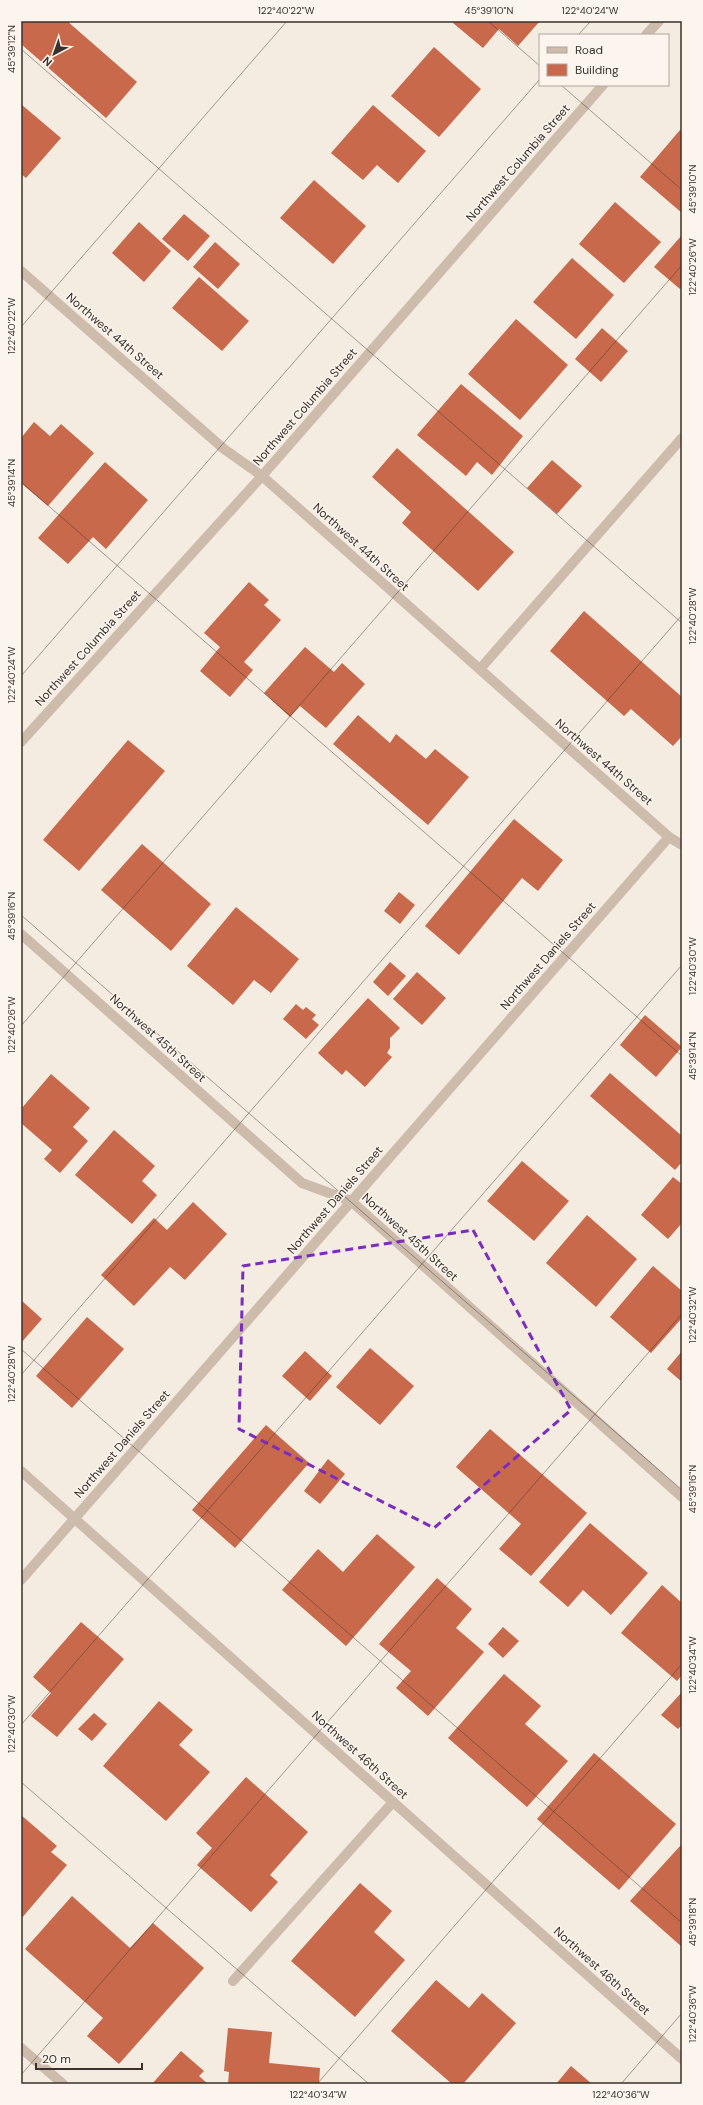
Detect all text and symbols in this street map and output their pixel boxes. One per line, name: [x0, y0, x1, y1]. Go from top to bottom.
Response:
text: 122°40'22"W: [258, 4, 315, 17]
text: 45°39'10"N: [465, 4, 514, 17]
text: 122°40'24"W: [562, 4, 619, 17]
text: 45°39'12"N: [5, 25, 18, 73]
north arrow: [34, 34, 74, 74]
legend: [539, 34, 669, 86]
text: Road: [575, 42, 603, 58]
text: N: [40, 54, 55, 69]
text: Building: [575, 62, 619, 78]
street label: Northwest Columbia Street: [462, 101, 574, 225]
text: 45°39'10"N: [686, 164, 699, 213]
text: 122°40'26"W: [686, 238, 699, 296]
street label: Northwest 44th Street: [63, 289, 167, 383]
text: 122°40'22"W: [5, 297, 18, 354]
street label: Northwest Columbia Street: [249, 345, 361, 469]
text: 45°39'14"N: [5, 459, 18, 507]
street label: Northwest 44th Street: [309, 499, 413, 595]
street label: Northwest Columbia Street: [32, 586, 145, 709]
text: 122°40'28"W: [686, 587, 699, 644]
text: 122°40'24"W: [5, 646, 18, 703]
street label: Northwest 44th Street: [552, 715, 656, 809]
text: 45°39'16"N: [5, 892, 18, 940]
street label: Northwest Daniels Street: [497, 898, 600, 1013]
text: 122°40'30"W: [686, 937, 699, 995]
street label: Northwest 45th Street: [106, 990, 210, 1086]
text: 122°40'26"W: [5, 996, 18, 1054]
text: 45°39'14"N: [686, 1032, 699, 1080]
street label: Northwest Daniels Street: [284, 1142, 387, 1257]
street label: Northwest 45th Street: [358, 1189, 462, 1285]
text: 122°40'32"W: [686, 1286, 699, 1343]
text: 122°40'28"W: [5, 1345, 18, 1402]
street label: Northwest Daniels Street: [71, 1386, 174, 1501]
text: 45°39'16"N: [686, 1465, 699, 1513]
text: 122°40'34"W: [686, 1636, 699, 1694]
text: 122°40'30"W: [5, 1695, 18, 1753]
street label: Northwest 46th Street: [308, 1707, 412, 1803]
text: 45°39'18"N: [686, 1898, 699, 1946]
street label: Northwest 46th Street: [550, 1923, 654, 2019]
text: 122°40'36"W: [686, 1985, 699, 2043]
scale bar: [36, 2045, 142, 2071]
text: 20 m: [42, 2051, 71, 2067]
text: 122°40'34"W: [289, 2088, 347, 2101]
text: 122°40'36"W: [592, 2088, 650, 2101]

